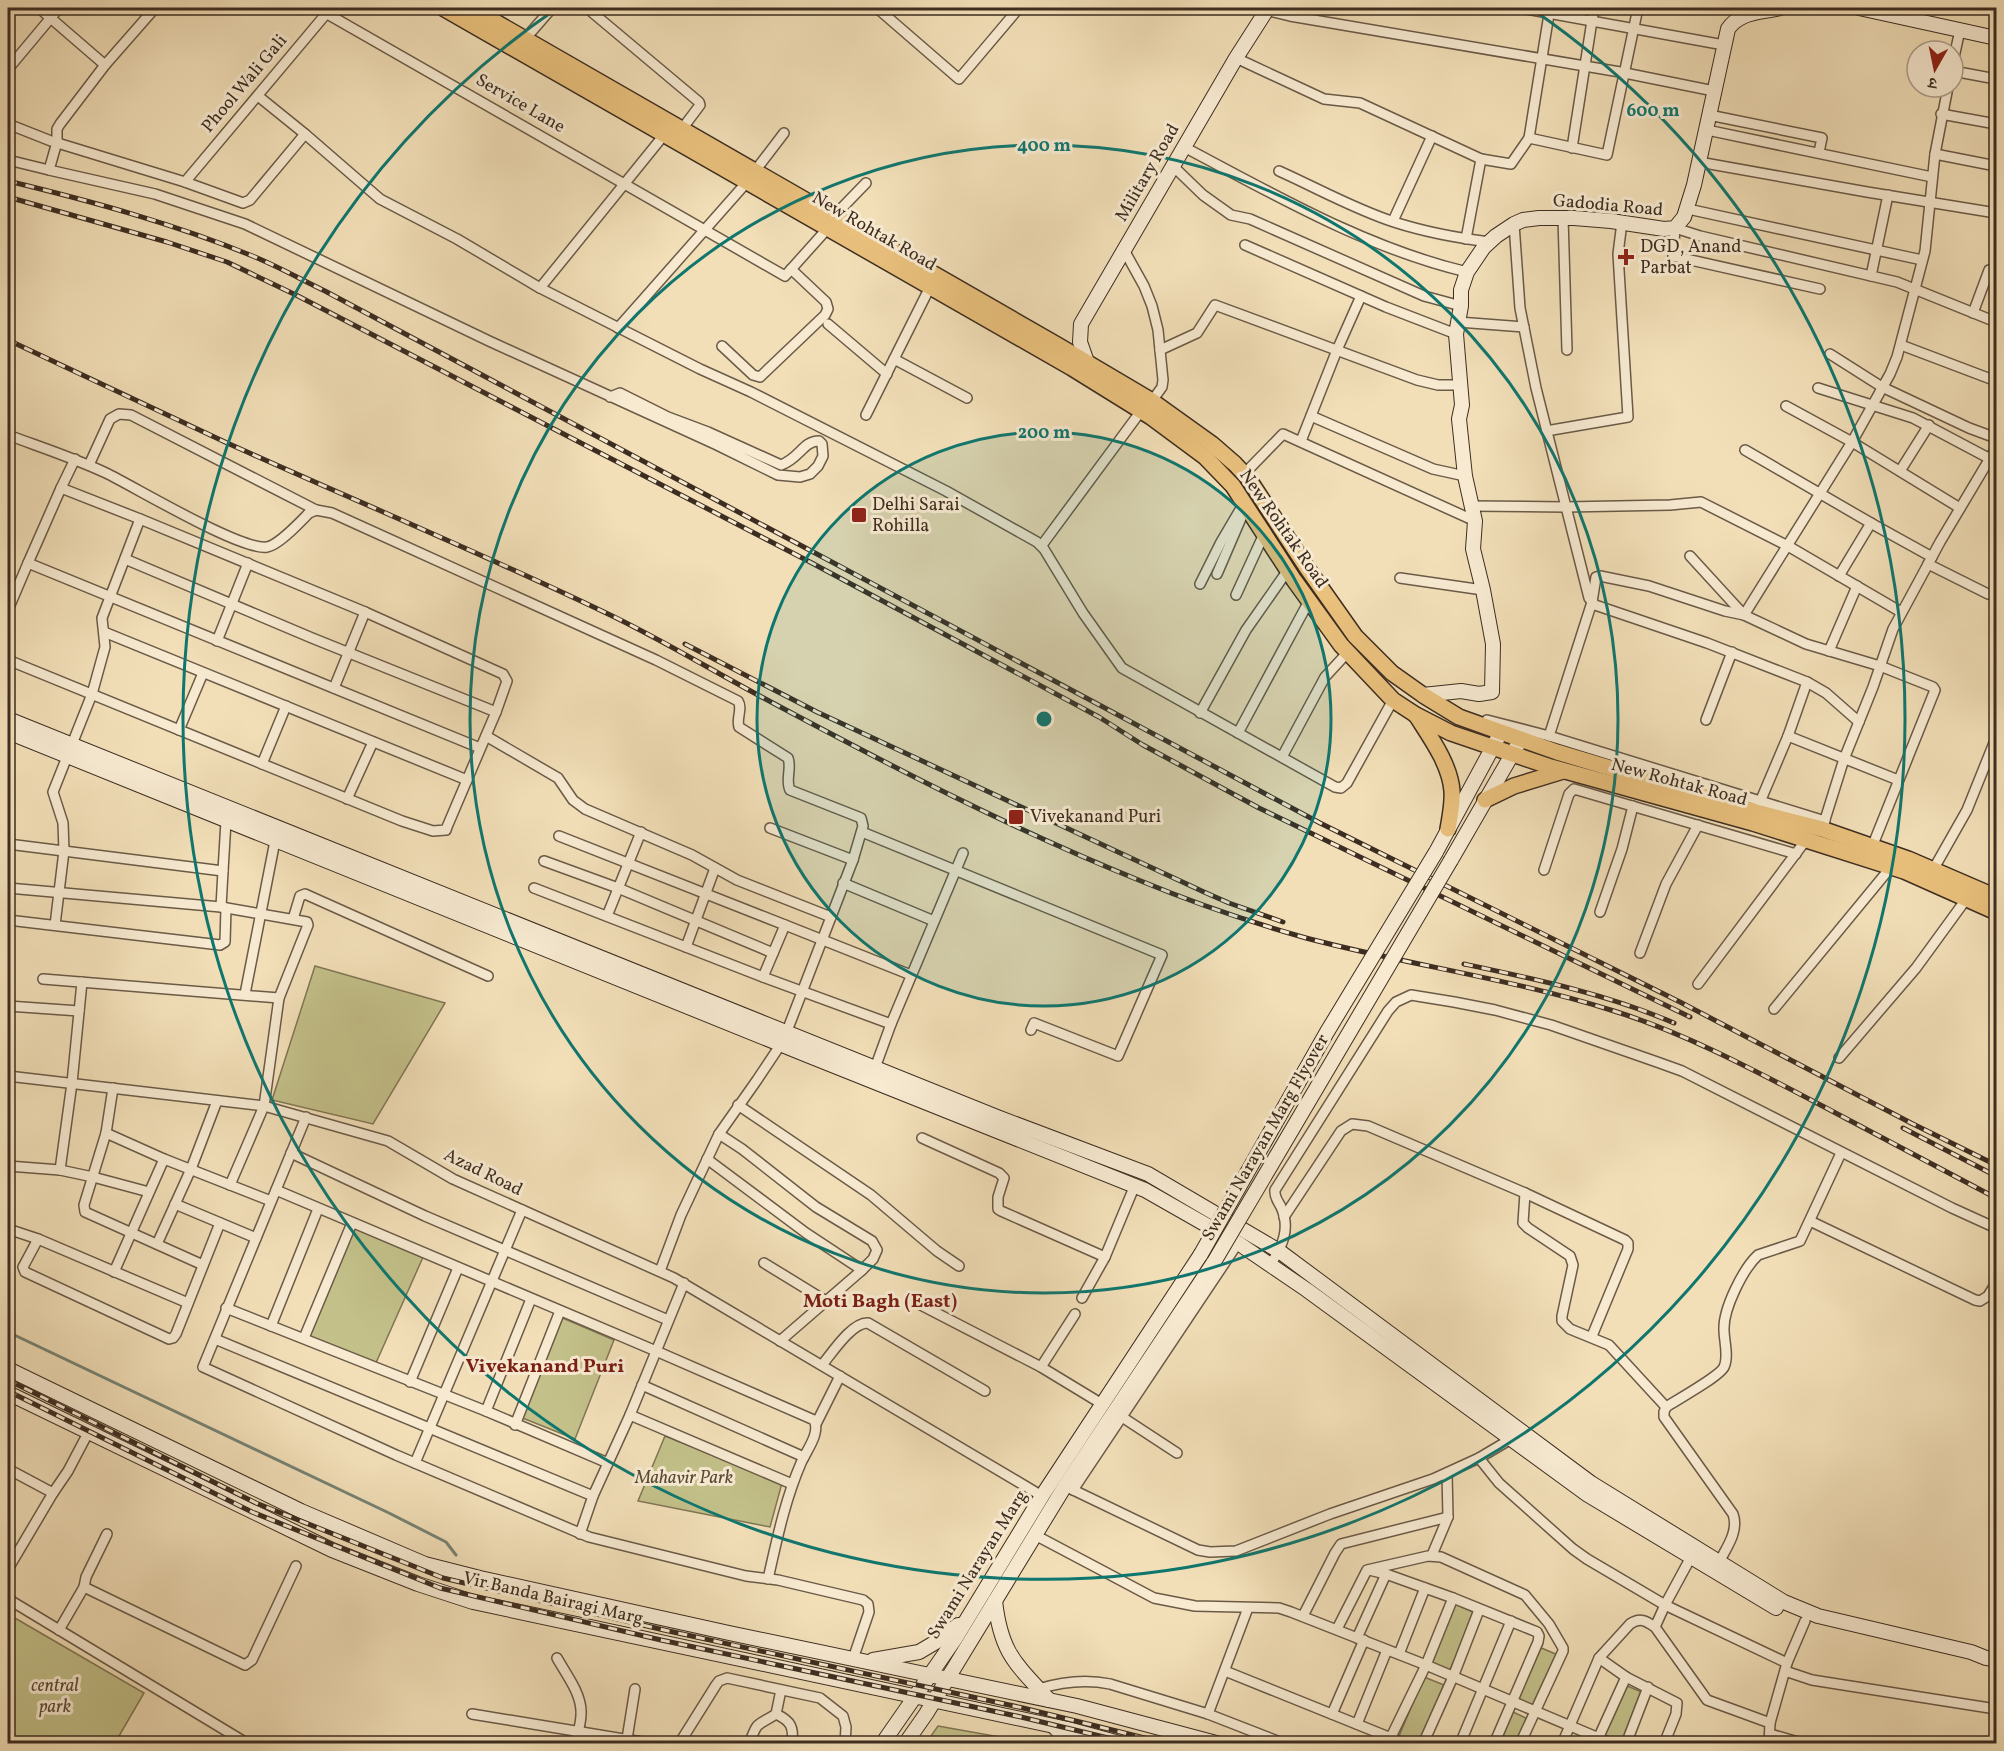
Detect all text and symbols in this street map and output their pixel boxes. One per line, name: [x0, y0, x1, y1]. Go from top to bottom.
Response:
street label: Phool Wali Gali: [196, 29, 294, 139]
north arrow: [1905, 39, 1965, 99]
street label: Service Lane: [471, 68, 569, 140]
text: उ: [1925, 70, 1940, 93]
text: 600 m: [1626, 99, 1680, 124]
street label: Military Road: [1110, 119, 1186, 227]
text: 400 m: [1017, 134, 1071, 159]
street label: New Rohtak Road: [807, 186, 941, 278]
street label: Gadodia Road: [1552, 189, 1664, 223]
place label: DGD, Anand Parbat: [1640, 235, 1741, 281]
marker: DGD, Anand Parbat: [1617, 248, 1635, 266]
text: 200 m: [1018, 421, 1070, 446]
street label: New Rohtak Road: [1233, 464, 1333, 594]
place label: Delhi Sarai Rohilla: [872, 493, 960, 539]
marker: Delhi Sarai Rohilla: [850, 506, 868, 524]
centre of rings: [1034, 709, 1054, 729]
street label: New Rohtak Road: [1608, 753, 1750, 813]
place label: Vivekanand Puri: [1030, 805, 1161, 830]
marker: Vivekanand Puri: [1007, 808, 1025, 826]
street label: Swami Narayan Marg Flyover: [1196, 1030, 1336, 1246]
street label: Azad Road: [439, 1143, 527, 1203]
district label: Moti Bagh (East): [803, 1288, 957, 1316]
district label: Vivekanand Puri: [466, 1353, 624, 1381]
park label: Mahavir Park: [634, 1466, 733, 1491]
street label: Swami Narayan Marg: [922, 1486, 1034, 1644]
street label: Vir Banda Bairagi Marg: [460, 1566, 646, 1632]
park label: central park: [31, 1674, 79, 1720]

